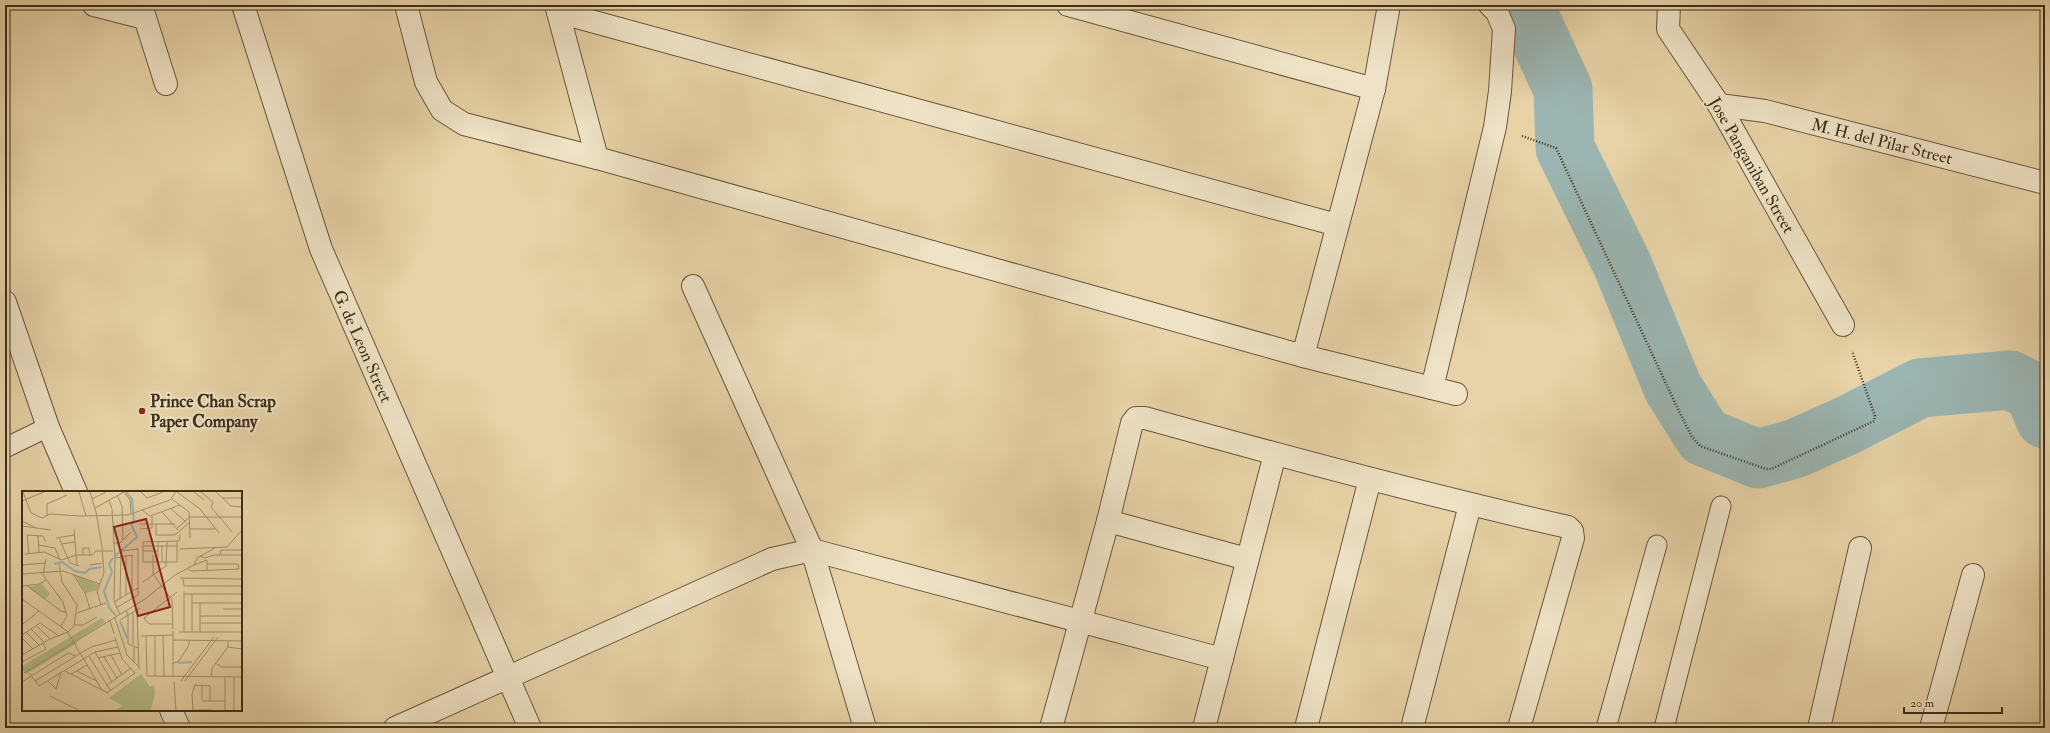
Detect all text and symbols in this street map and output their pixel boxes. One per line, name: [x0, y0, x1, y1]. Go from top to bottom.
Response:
street label: Jose Panganiban Street: [1703, 93, 1799, 238]
street label: M. H. del Pilar Street: [1809, 114, 1955, 169]
street label: G. de Leon Street: [328, 287, 397, 406]
place label: Prince Chan Scrap Paper Company: [150, 391, 276, 433]
marker: Prince Chan Scrap Paper Company: [137, 406, 147, 416]
inset map: [22, 491, 242, 711]
scale bar: [1904, 689, 2002, 715]
text: 20 m: [1910, 696, 1935, 711]

